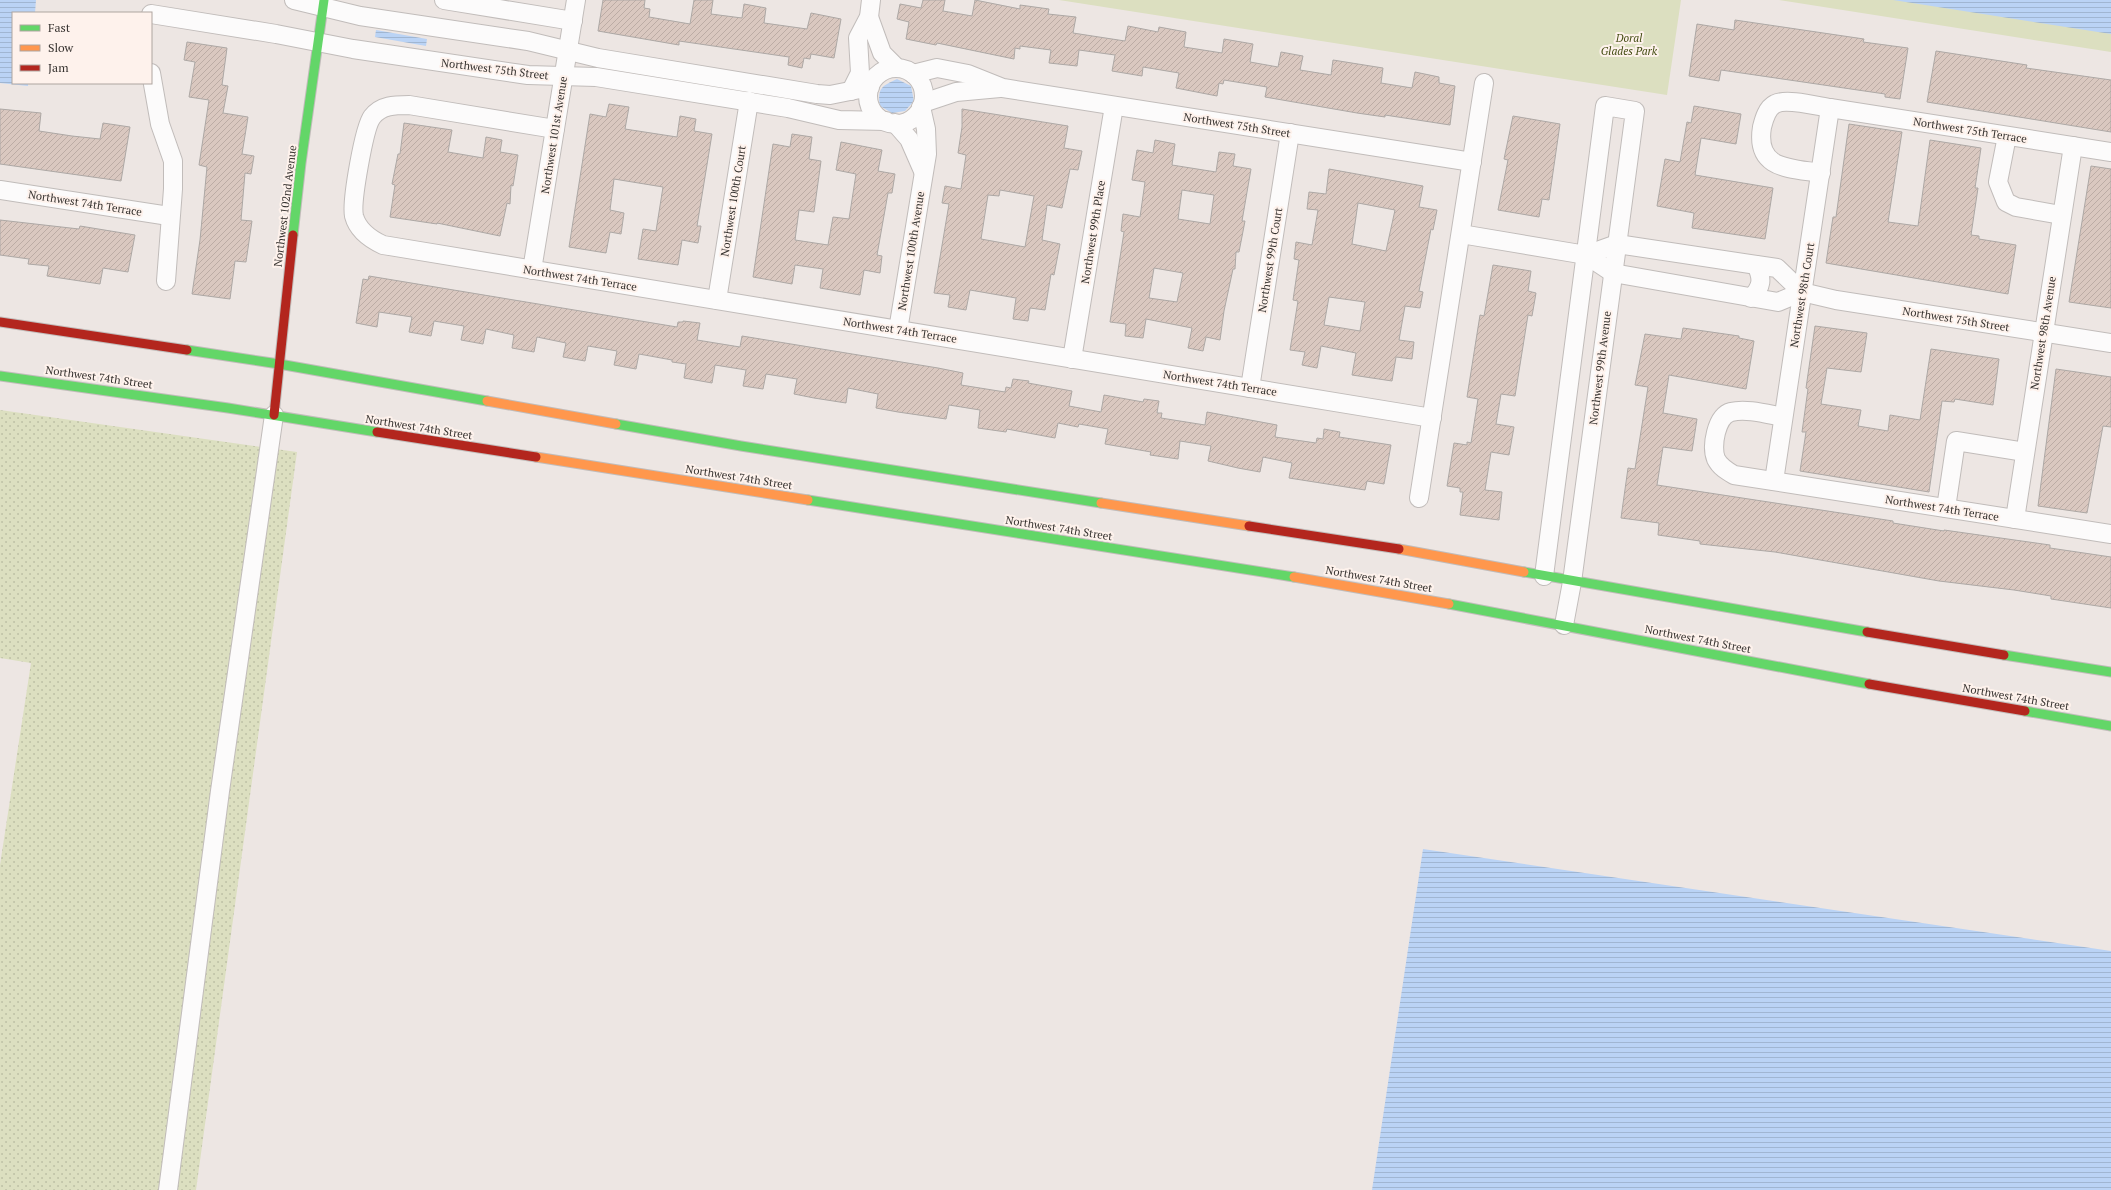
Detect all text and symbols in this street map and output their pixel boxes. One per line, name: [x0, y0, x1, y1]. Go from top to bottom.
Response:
legend: [12, 12, 152, 84]
text: Fast: [48, 20, 71, 35]
park label: Doral Glades Park: [1601, 31, 1658, 58]
text: Slow: [48, 40, 74, 55]
street label: Northwest 75th Street: [440, 55, 550, 83]
text: Jam: [48, 60, 69, 75]
street label: Northwest 101st Avenue: [538, 75, 570, 195]
street label: Northwest 75th Street: [1183, 110, 1291, 140]
street label: Northwest 75th Terrace: [1912, 114, 2028, 146]
street label: Northwest 102nd Avenue: [271, 144, 299, 268]
street label: Northwest 100th Court: [717, 145, 749, 257]
street label: Northwest 99th Place: [1078, 179, 1108, 285]
street label: Northwest 74th Terrace: [27, 187, 143, 219]
street label: Northwest 100th Avenue: [895, 190, 927, 312]
street label: Northwest 99th Court: [1255, 206, 1285, 314]
street label: Northwest 98th Court: [1787, 241, 1817, 349]
street label: Northwest 74th Terrace: [522, 262, 638, 294]
street label: Northwest 98th Avenue: [2027, 275, 2059, 391]
street label: Northwest 75th Street: [1902, 304, 2010, 334]
street label: Northwest 99th Avenue: [1586, 310, 1614, 426]
street label: Northwest 74th Terrace: [842, 314, 958, 346]
street label: Northwest 74th Street: [44, 363, 154, 391]
street label: Northwest 74th Terrace: [1162, 367, 1278, 399]
street label: Northwest 74th Street: [365, 412, 473, 442]
street label: Northwest 74th Street: [685, 462, 793, 492]
street label: Northwest 74th Terrace: [1884, 492, 2000, 524]
street label: Northwest 74th Street: [1005, 513, 1113, 543]
street label: Northwest 74th Street: [1325, 563, 1433, 595]
street label: Northwest 74th Street: [1644, 622, 1752, 656]
street label: Northwest 74th Street: [1962, 681, 2070, 713]

